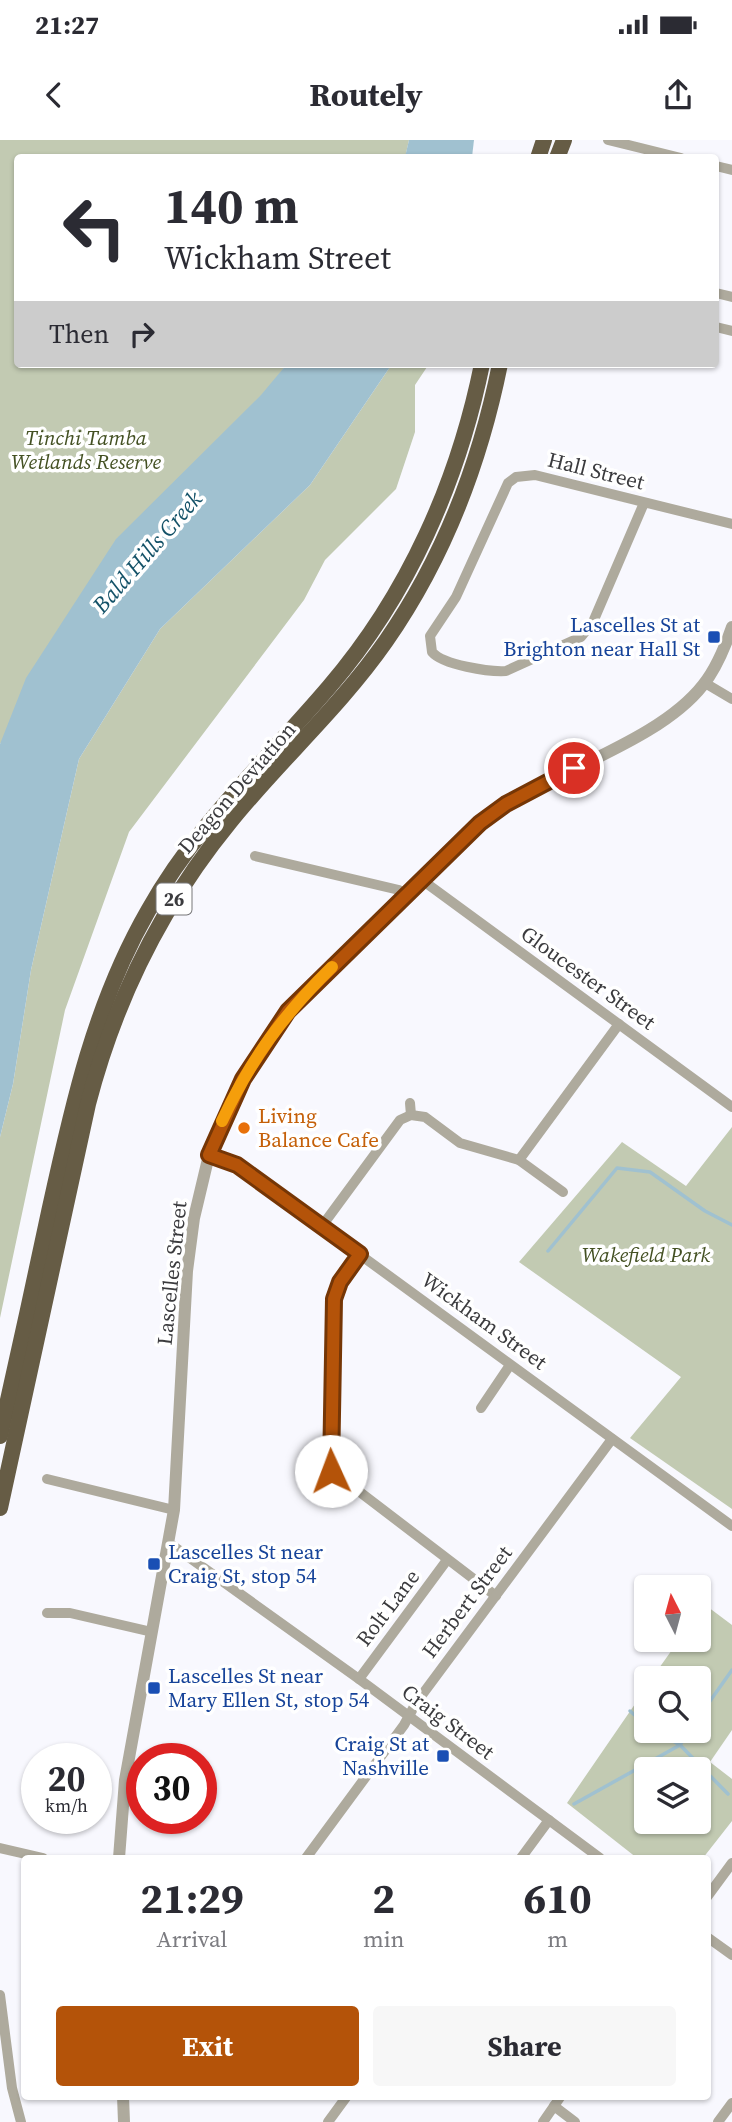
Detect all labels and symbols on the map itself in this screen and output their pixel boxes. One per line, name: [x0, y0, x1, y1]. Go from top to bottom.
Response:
park label: Tinchi Tamba Wetlands Reserve: [11, 423, 162, 476]
street label: Hall Street: [545, 445, 648, 497]
water label: Bald Hills Creek: [84, 484, 209, 621]
place label: Lascelles St at Brighton near Hall St: [503, 610, 700, 663]
marker: Lascelles St at Brighton near Hall St: [706, 629, 722, 645]
street label: Deagon Deviation: [171, 715, 302, 860]
pin: [544, 738, 604, 798]
road number: 26: [156, 884, 192, 914]
street label: Gloucester Street: [515, 919, 662, 1036]
place label: Living Balance Cafe: [258, 1101, 379, 1154]
marker: Living Balance Cafe: [236, 1120, 252, 1136]
street label: Lascelles Street: [150, 1199, 193, 1346]
park label: Wakefield Park: [582, 1240, 710, 1269]
street label: Wickham Street: [416, 1265, 553, 1376]
position arrow: [294, 1434, 368, 1508]
place label: Lascelles St near Craig St, stop 54: [168, 1537, 323, 1590]
street label: Herbert Street: [415, 1539, 518, 1664]
marker: Lascelles St near Craig St, stop 54: [146, 1556, 162, 1572]
street label: Rolt Lane: [349, 1563, 426, 1652]
north arrow: [634, 1575, 710, 1652]
place label: Lascelles St near Mary Ellen St, stop 54: [168, 1661, 370, 1714]
street label: Craig Street: [396, 1677, 501, 1766]
marker: Lascelles St near Mary Ellen St, stop 54: [146, 1680, 162, 1696]
place label: Craig St at Nashville: [335, 1729, 429, 1782]
speed limit sign: 30: [126, 1743, 217, 1834]
marker: Craig St at Nashville: [435, 1748, 451, 1764]

